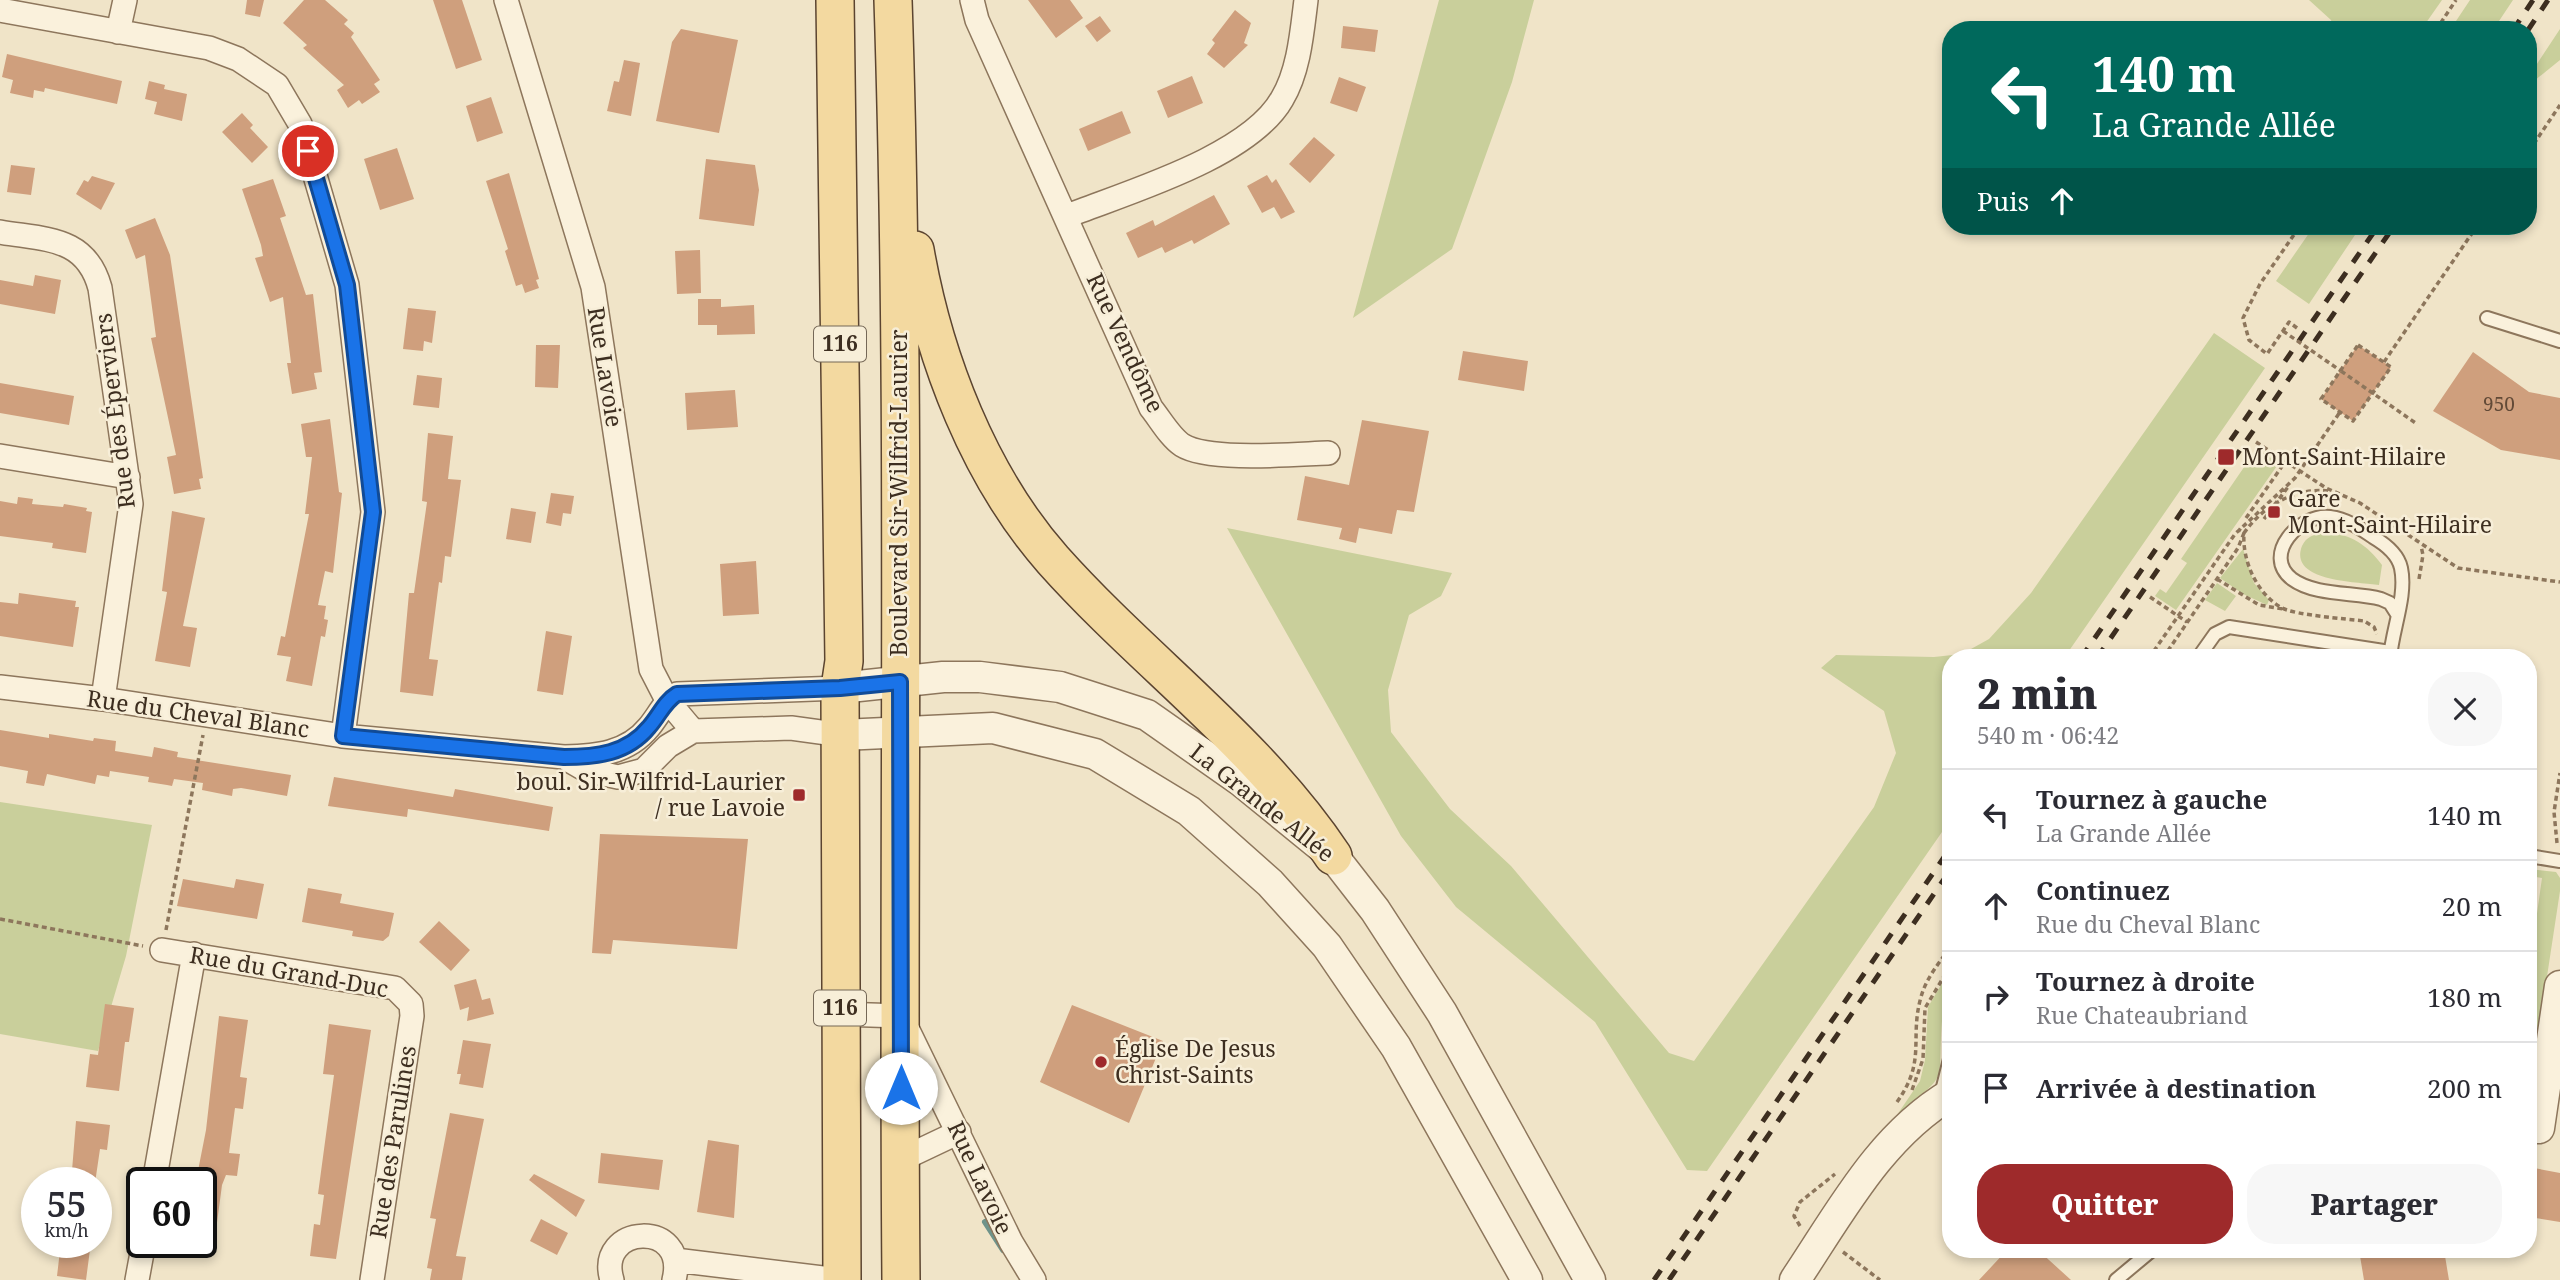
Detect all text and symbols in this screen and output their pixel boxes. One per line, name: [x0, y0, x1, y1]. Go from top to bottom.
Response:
text: 140 m: [2092, 40, 2236, 106]
icon: left: [1977, 49, 2068, 140]
text: La Grande Allée: [2092, 103, 2336, 146]
pin: [278, 121, 338, 181]
icon: arrive: [289, 132, 327, 170]
icon: ahead: [2043, 182, 2081, 220]
text: Puis: [1977, 183, 2029, 219]
street label: Rue Vendôme: [1080, 268, 1172, 418]
street label: Rue Lavoie: [581, 304, 631, 429]
street label: Rue des Éperviers: [86, 312, 142, 511]
road number: 116: [814, 326, 866, 362]
street label: Boulevard Sir-Wilfrid-Laurier: [882, 329, 914, 657]
house number: 950: [2483, 391, 2515, 417]
place label: Mont-Saint-Hilaire: [2242, 440, 2446, 472]
marker: Mont-Saint-Hilaire: [2216, 447, 2236, 467]
place label: Gare Mont-Saint-Hilaire: [2288, 482, 2492, 540]
marker: Gare Mont-Saint-Hilaire: [2266, 504, 2282, 520]
text: 2 min: [1977, 664, 2098, 721]
button: close: [2428, 672, 2502, 746]
street label: Rue du Cheval Blanc: [85, 682, 311, 744]
text: 540 m · 06:42: [1977, 719, 2119, 751]
street label: La Grande Allée: [1184, 736, 1342, 869]
place label: boul. Sir-Wilfrid-Laurier / rue Lavoie: [517, 765, 785, 823]
text: Tournez à gauche: [2036, 781, 2267, 817]
marker: boul. Sir-Wilfrid-Laurier / rue Lavoie: [791, 787, 807, 803]
icon: left: [1977, 796, 2015, 834]
text: 140 m: [2427, 797, 2502, 833]
text: La Grande Allée: [2036, 817, 2211, 849]
text: Continuez: [2036, 872, 2170, 908]
icon: ahead: [1977, 887, 2015, 925]
text: 20 m: [2442, 888, 2502, 924]
text: Rue du Cheval Blanc: [2036, 908, 2260, 940]
street label: Rue du Grand-Duc: [187, 938, 391, 1004]
text: Tournez à droite: [2036, 963, 2255, 999]
icon: right: [1977, 978, 2015, 1016]
text: 180 m: [2427, 979, 2502, 1015]
road number: 116: [814, 990, 866, 1026]
text: Rue Chateaubriand: [2036, 999, 2248, 1031]
place label: Église De Jesus Christ-Saints: [1115, 1032, 1276, 1090]
street label: Rue des Parulines: [361, 1043, 423, 1241]
position arrow: [864, 1051, 938, 1125]
marker: Église De Jesus Christ-Saints: [1093, 1054, 1109, 1070]
icon: arrive: [1977, 1069, 2015, 1107]
text: Arrivée à destination: [2036, 1070, 2316, 1106]
text: 200 m: [2427, 1070, 2502, 1106]
street label: Rue Lavoie: [941, 1116, 1021, 1239]
button: Quitter: [1977, 1164, 2233, 1244]
button: Partager: [2247, 1164, 2502, 1244]
speed limit sign: 60: [126, 1167, 217, 1258]
text: 55: [47, 1180, 86, 1227]
text: km/h: [44, 1218, 89, 1242]

